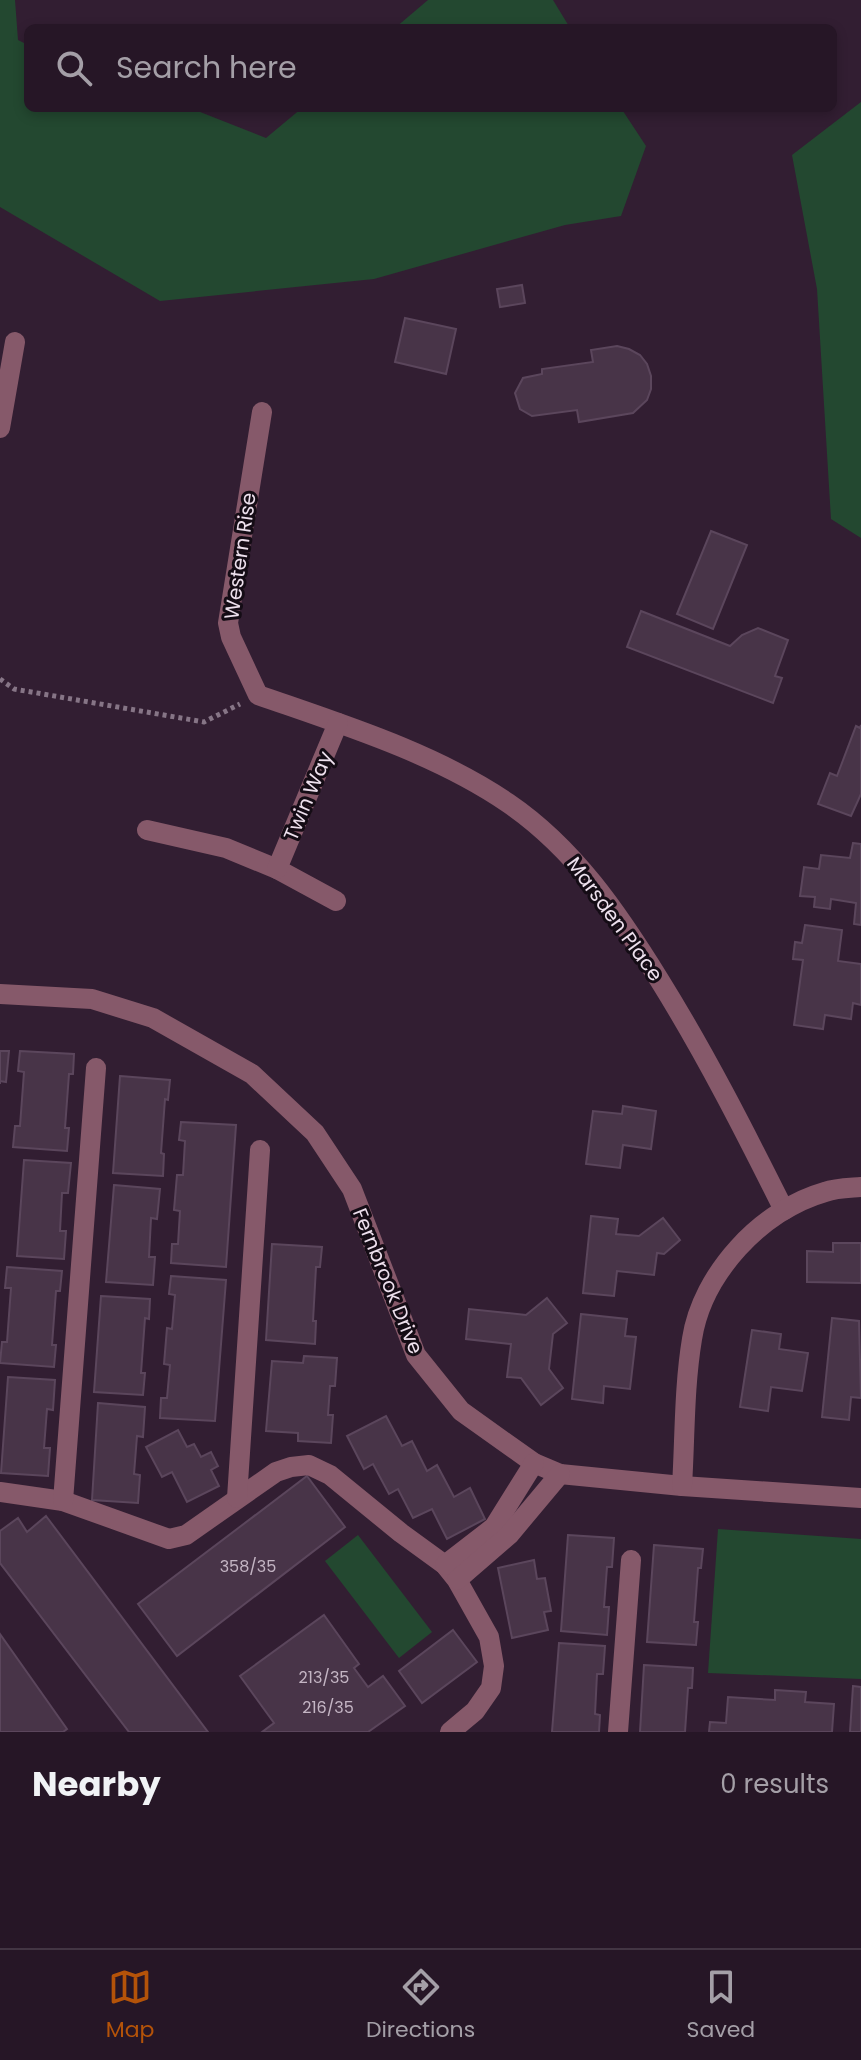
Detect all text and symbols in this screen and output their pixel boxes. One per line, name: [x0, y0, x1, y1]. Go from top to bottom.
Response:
search box: [24, 24, 837, 112]
icon: search: [52, 46, 96, 90]
text: Search here: [116, 46, 297, 89]
street label: Western Rise: [217, 491, 263, 621]
street label: Twin Way: [277, 747, 339, 845]
street label: Marsden Place: [560, 851, 670, 987]
street label: Fernbrook Drive: [346, 1204, 430, 1358]
house number: 358/35: [220, 1555, 276, 1578]
house number: 213/35: [299, 1666, 349, 1689]
house number: 216/35: [302, 1696, 354, 1719]
text: Nearby: [32, 1760, 161, 1808]
text: 0 results: [720, 1766, 829, 1802]
tab: Map: [106, 1965, 154, 2046]
tab: Directions: [366, 1965, 475, 2046]
tab: Saved: [687, 1965, 755, 2046]

